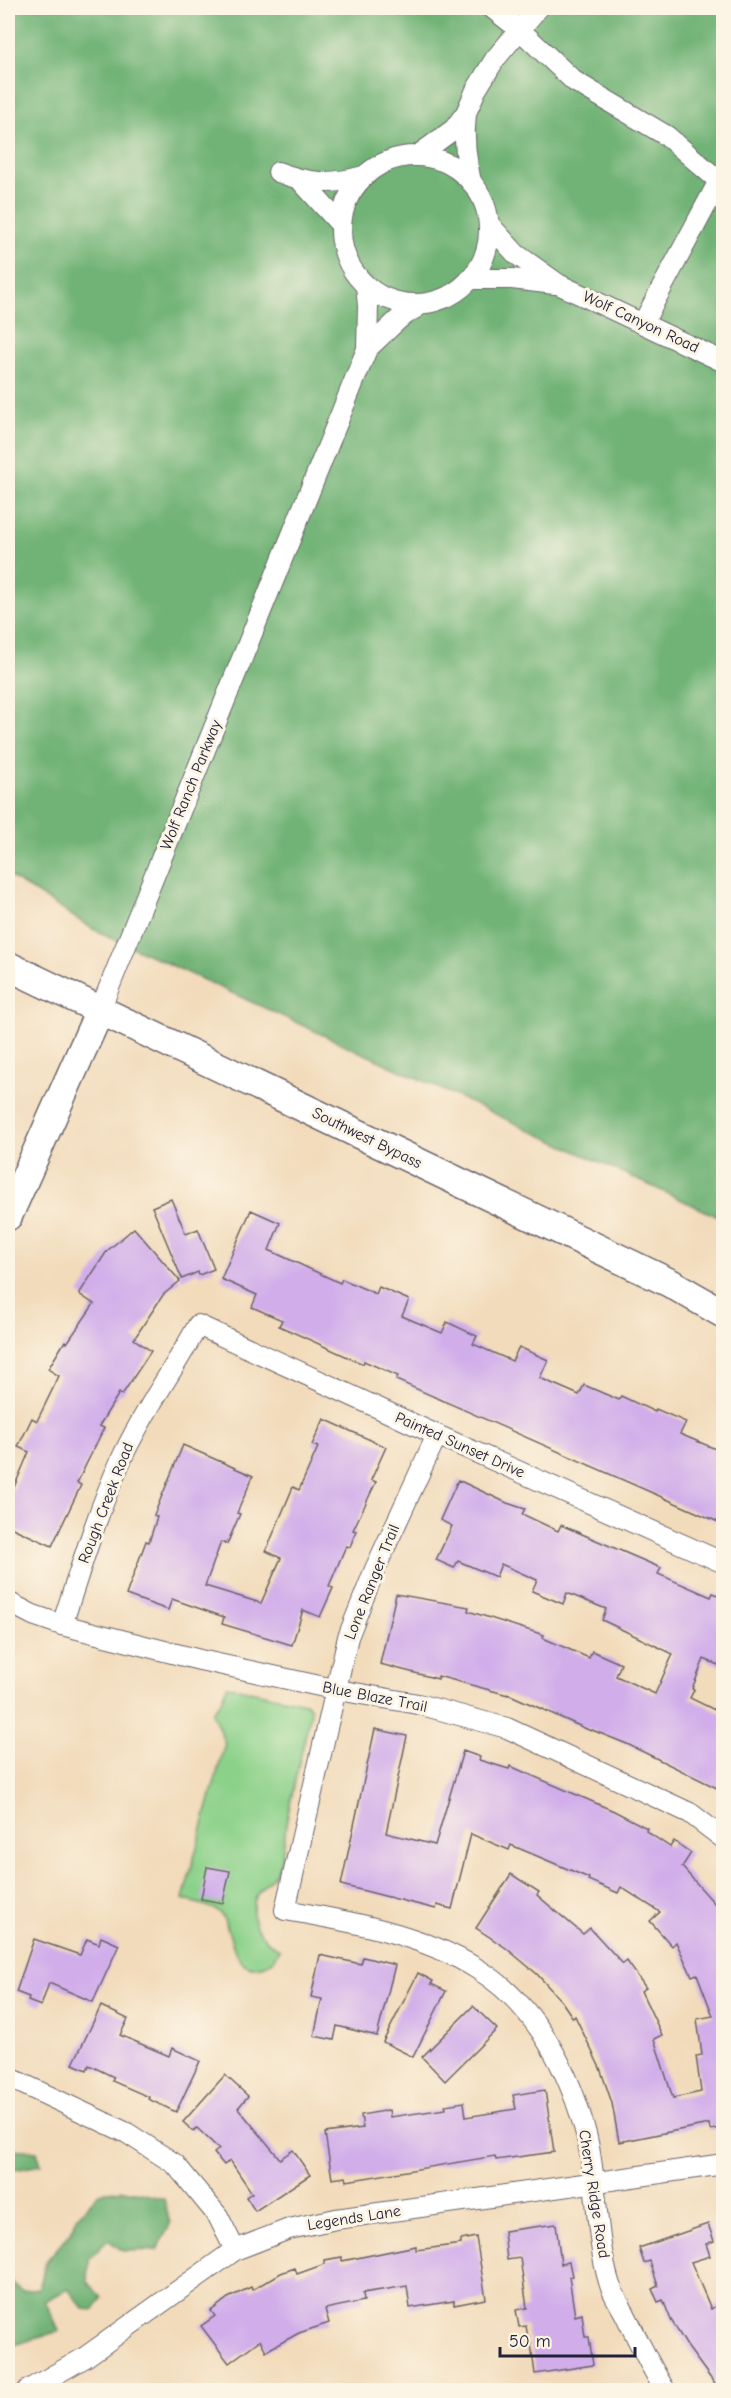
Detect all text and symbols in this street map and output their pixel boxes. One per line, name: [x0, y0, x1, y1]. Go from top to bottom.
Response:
street label: Wolf Canyon Road: [580, 287, 702, 357]
street label: Wolf Ranch Parkway: [157, 717, 226, 853]
street label: Southwest Bypass: [309, 1104, 425, 1172]
street label: Painted Sunset Drive: [392, 1408, 528, 1482]
street label: Rough Creek Road: [75, 1440, 137, 1566]
street label: Lone Ranger Trail: [341, 1522, 403, 1642]
street label: Blue Blaze Trail: [321, 1678, 429, 1716]
street label: Cherry Ridge Road: [575, 2129, 613, 2259]
street label: Legends Lane: [306, 2202, 402, 2234]
scale bar: [500, 2320, 635, 2358]
text: 50 m: [509, 2331, 551, 2352]

